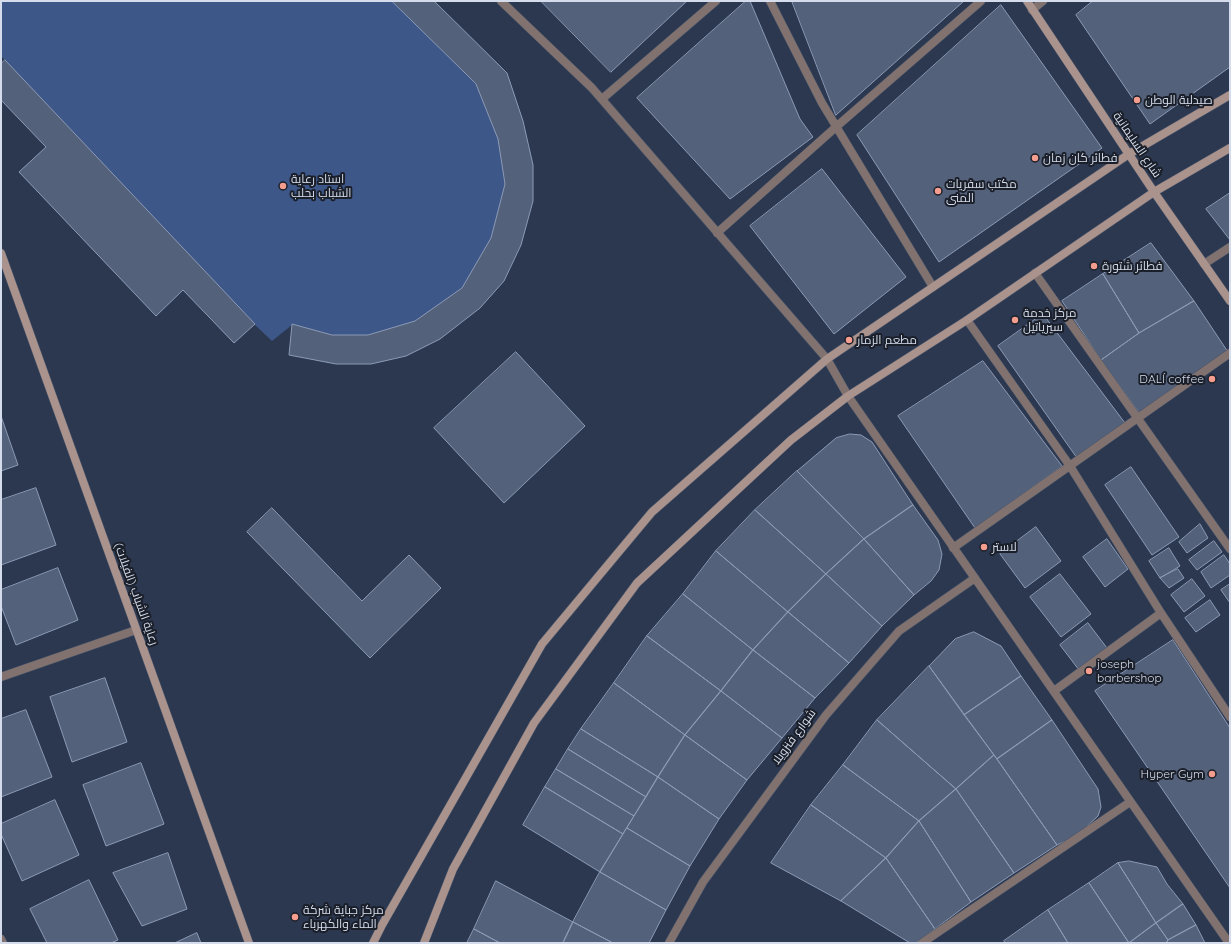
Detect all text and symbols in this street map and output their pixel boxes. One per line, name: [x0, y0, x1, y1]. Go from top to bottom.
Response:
place label: صيدلية الوطن: [1145, 93, 1213, 107]
marker: صيدلية الوطن: [1132, 95, 1142, 105]
street label: شارع السليمانية: [1110, 110, 1164, 180]
place label: فطائر كان زمان: [1043, 151, 1118, 165]
marker: فطائر كان زمان: [1030, 153, 1040, 163]
place label: استاد رعاية الشباب بحلب: [291, 172, 352, 200]
place label: مكتب سفريات المنى: [946, 177, 1017, 205]
marker: استاد رعاية الشباب بحلب: [278, 181, 288, 191]
marker: مكتب سفريات المنى: [933, 186, 943, 196]
place label: فطائر شتورة: [1102, 259, 1162, 273]
marker: فطائر شتورة: [1089, 261, 1099, 271]
place label: مركز خدمة سيرياتيل: [1023, 306, 1076, 334]
marker: مركز خدمة سيرياتيل: [1010, 315, 1020, 325]
place label: مطعم الزمار: [857, 333, 917, 347]
marker: مطعم الزمار: [844, 335, 854, 345]
place label: DALÍ coffee: [1139, 372, 1204, 386]
marker: DALÍ coffee: [1207, 374, 1217, 384]
place label: لاستر: [992, 540, 1017, 554]
street label: رعاية الشباب (الفيلات): [111, 541, 161, 647]
marker: لاستر: [979, 542, 989, 552]
place label: joseph barbershop: [1097, 657, 1162, 685]
marker: joseph barbershop: [1084, 666, 1094, 676]
street label: شوارع فنزويلا: [769, 706, 819, 768]
place label: Hyper Gym: [1140, 767, 1204, 781]
marker: Hyper Gym: [1207, 769, 1217, 779]
place label: مركز جباية شركة الماء والكهرباء: [303, 903, 384, 931]
marker: مركز جباية شركة الماء والكهرباء: [290, 912, 300, 922]

